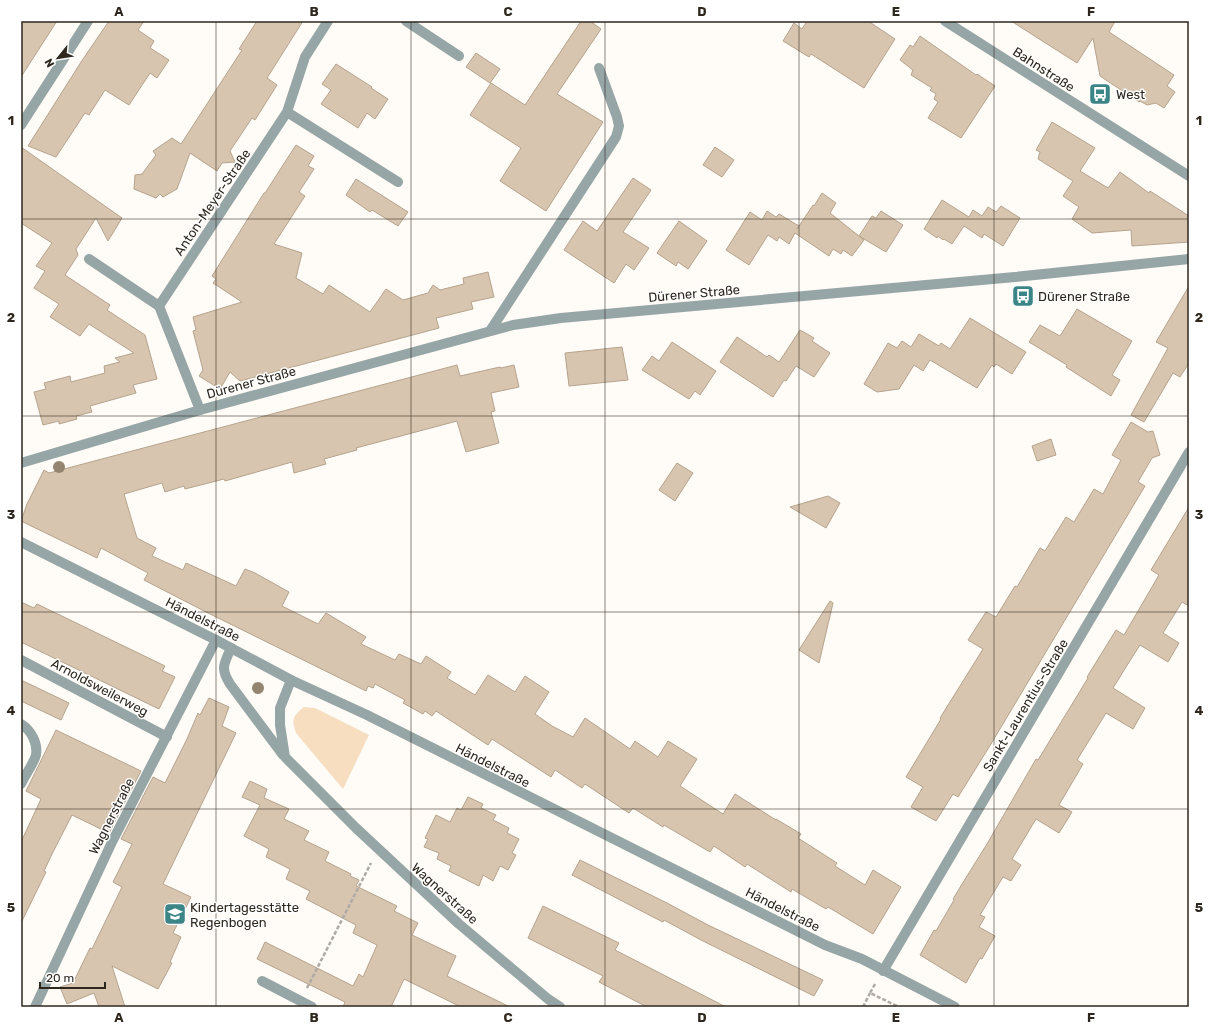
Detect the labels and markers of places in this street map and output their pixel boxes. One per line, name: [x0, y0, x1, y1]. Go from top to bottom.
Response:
bus stop icon: West: [1087, 81, 1113, 107]
place label: West: [1116, 87, 1145, 102]
bus stop icon: Dürener Straße: [1010, 283, 1036, 309]
place label: Dürener Straße: [1038, 289, 1130, 304]
place label: Kindertagesstätte Regenbogen: [190, 900, 299, 931]
school or university icon: Kindertagesstätte Regenbogen: [162, 901, 188, 927]

